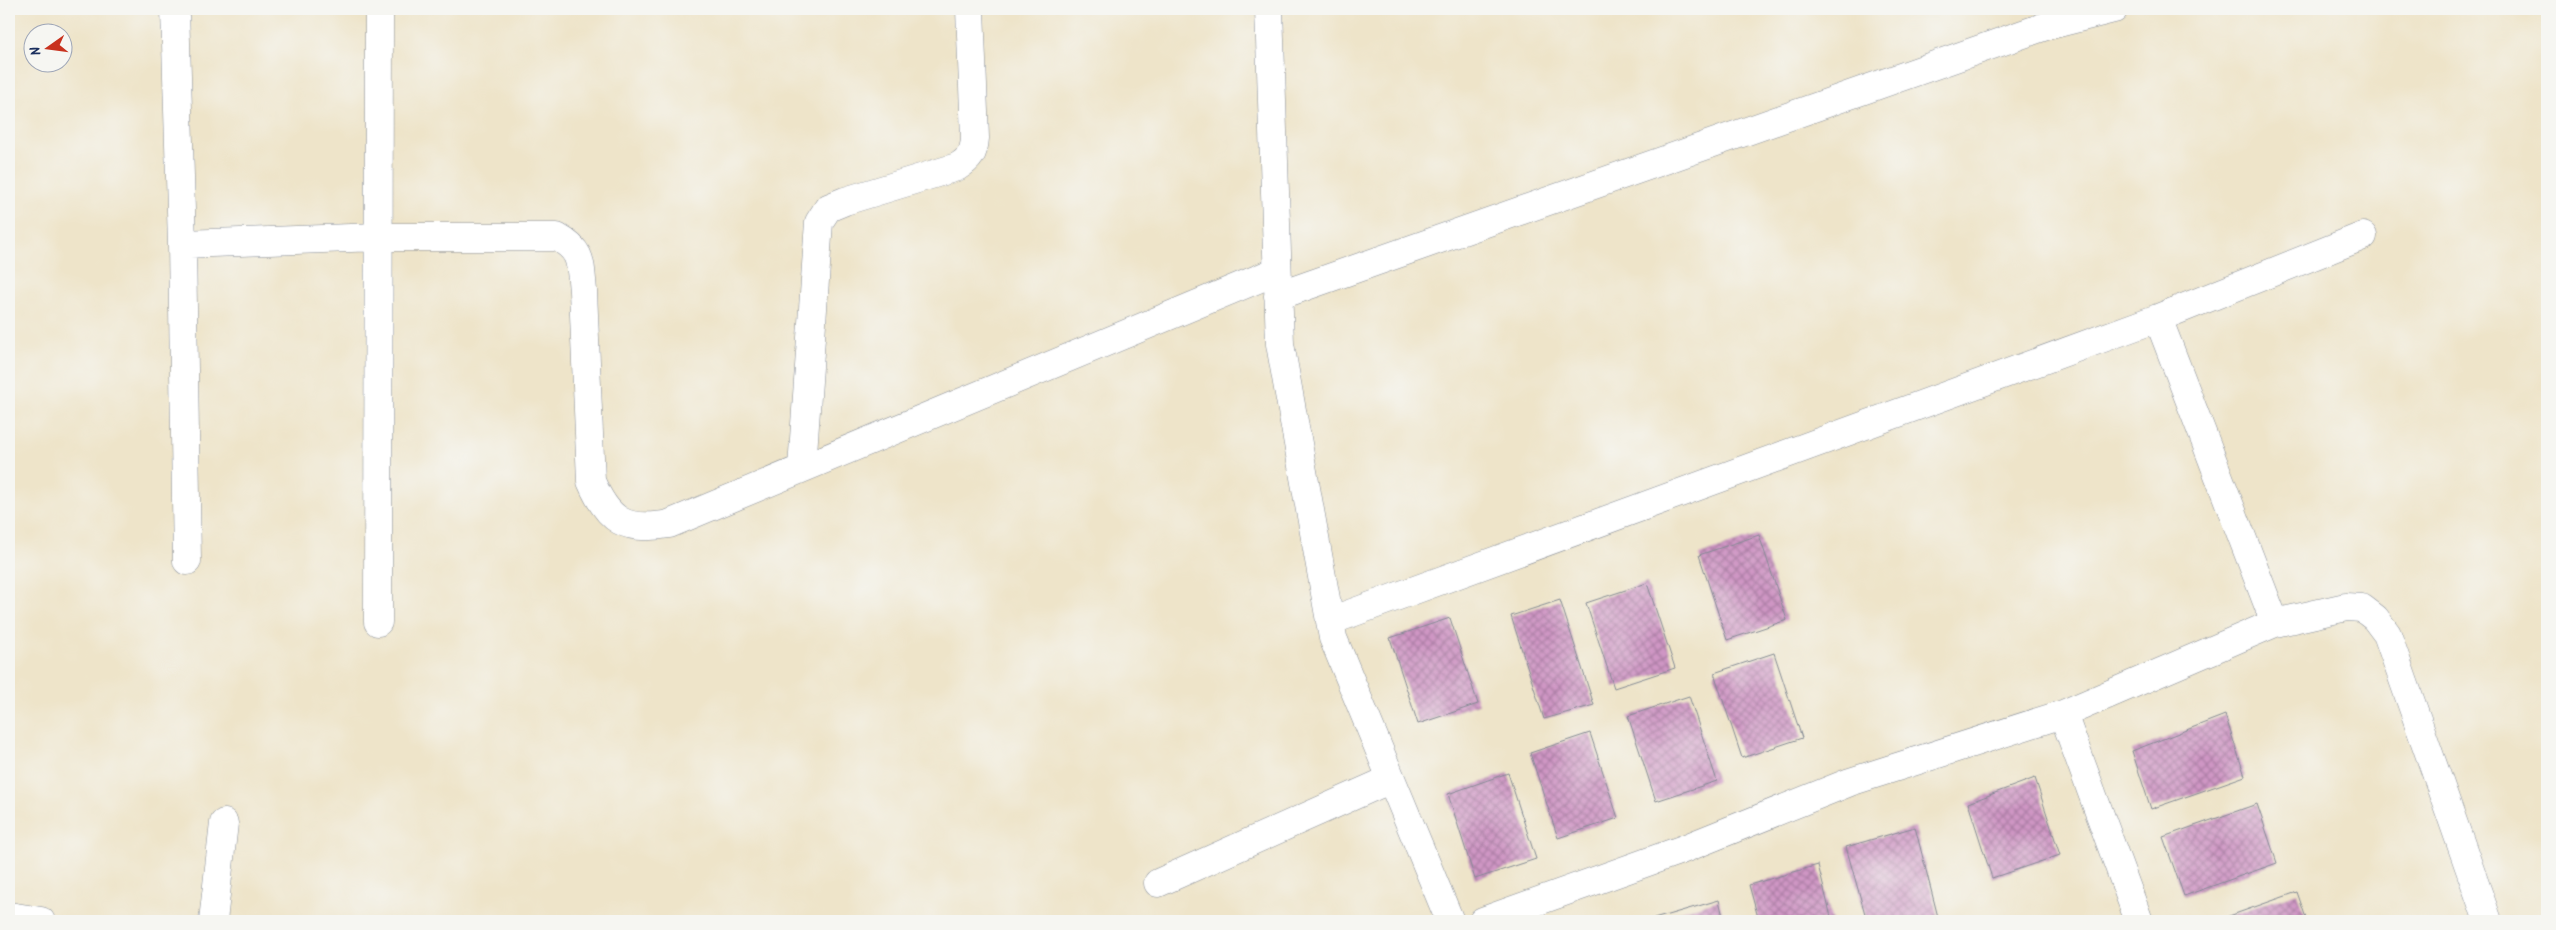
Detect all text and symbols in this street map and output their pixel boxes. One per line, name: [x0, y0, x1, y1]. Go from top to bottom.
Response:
north arrow: [22, 22, 72, 72]
text: N: [25, 44, 48, 58]

